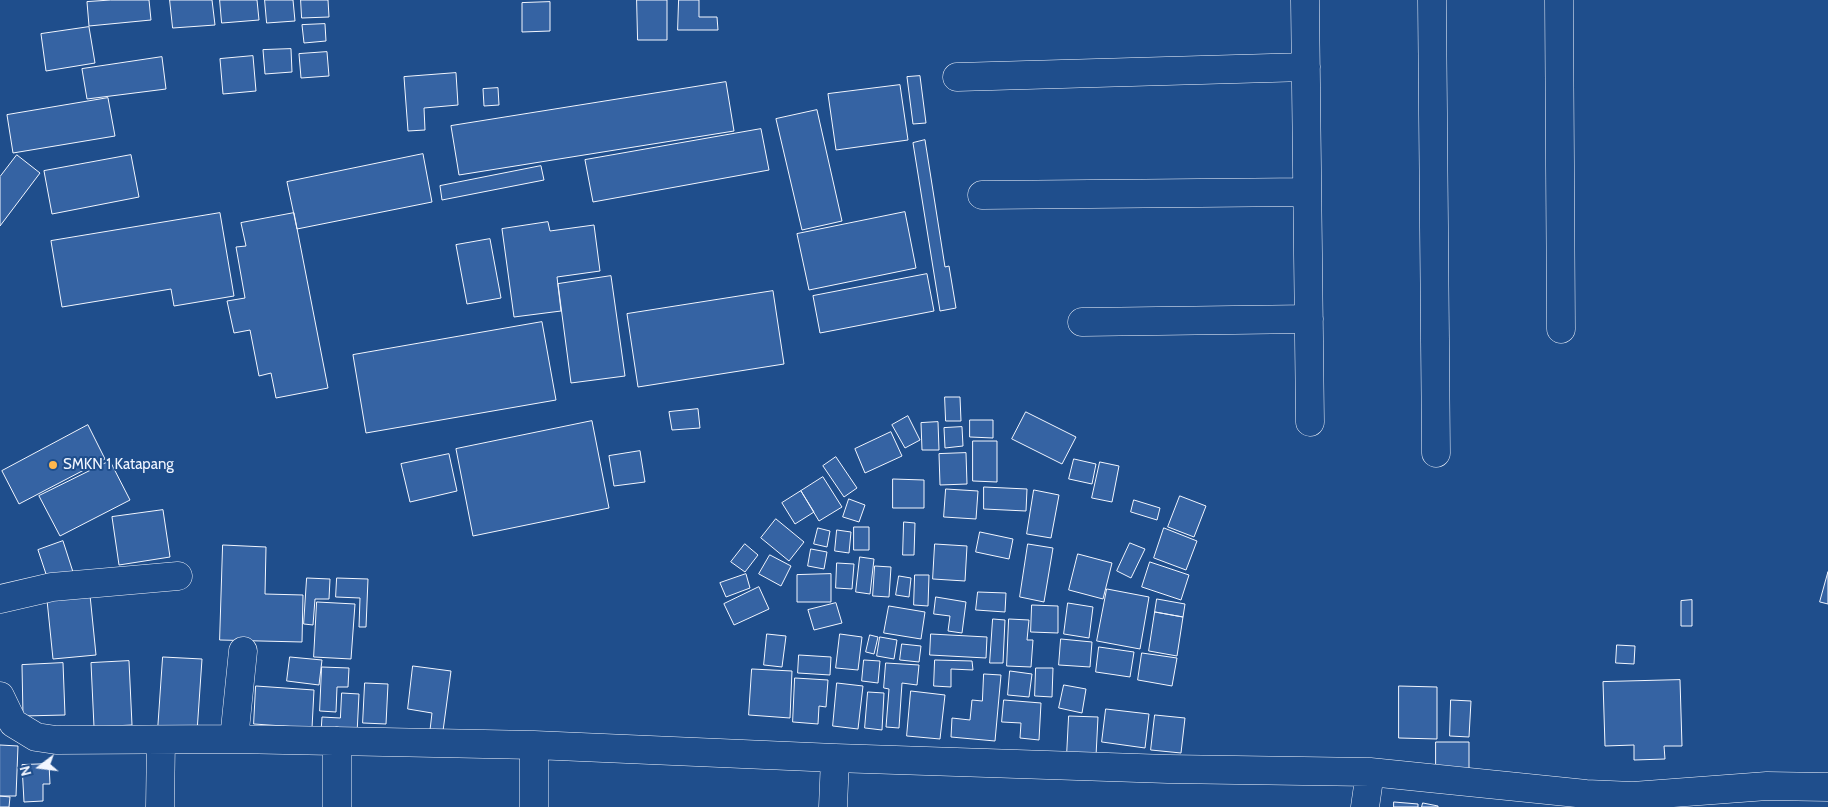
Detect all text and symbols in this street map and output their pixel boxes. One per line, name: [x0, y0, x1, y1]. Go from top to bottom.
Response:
place label: SMKN 1 Katapang: [63, 456, 174, 474]
marker: SMKN 1 Katapang: [47, 459, 59, 471]
north arrow: [15, 742, 65, 792]
text: N: [16, 764, 35, 778]

